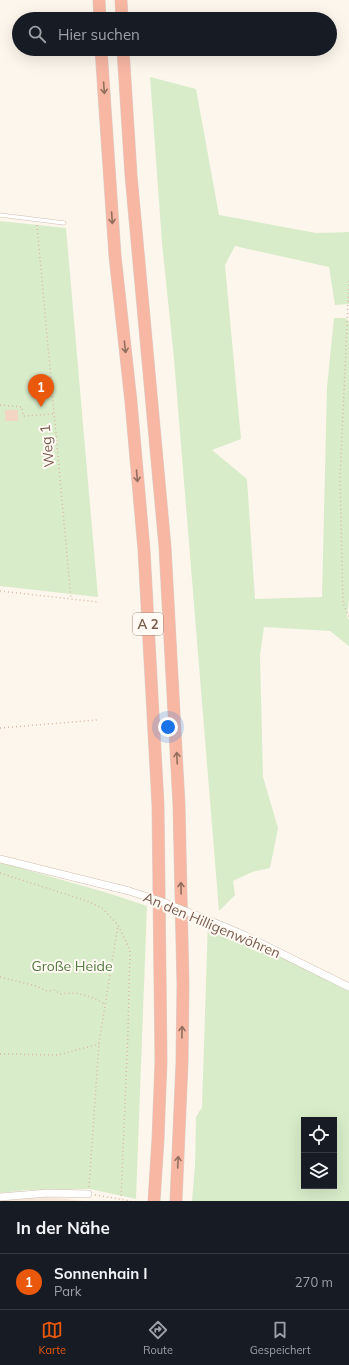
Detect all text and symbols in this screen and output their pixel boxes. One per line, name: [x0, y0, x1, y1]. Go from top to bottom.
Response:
search box: [12, 12, 337, 56]
icon: search: [26, 23, 48, 45]
text: Hier suchen: [58, 25, 140, 44]
one-way arrow: [100, 81, 107, 94]
one-way arrow: [109, 211, 116, 224]
one-way arrow: [121, 340, 129, 353]
pin: 1: [28, 374, 54, 407]
street label: Weg 1: [36, 424, 58, 468]
one-way arrow: [134, 469, 141, 482]
road number: A 2: [133, 613, 163, 635]
your location: [158, 717, 178, 737]
one-way arrow: [173, 752, 181, 765]
one-way arrow: [178, 882, 185, 895]
street label: An den Hilligenwöhren: [141, 888, 283, 962]
park label: Große Heide: [31, 957, 113, 975]
one-way arrow: [178, 1026, 186, 1039]
map controls: [301, 1117, 337, 1189]
button: locate: [301, 1117, 337, 1153]
button: layers: [301, 1153, 337, 1189]
one-way arrow: [175, 1156, 182, 1169]
text: In der Nähe: [16, 1217, 110, 1238]
text: Sonnenhain I: [54, 1264, 148, 1283]
text: 1: [25, 1274, 33, 1290]
text: 270 m: [295, 1274, 333, 1290]
text: Park: [54, 1283, 81, 1299]
tab: Karte: [38, 1319, 66, 1357]
tab: Route: [143, 1319, 173, 1357]
tab: Gespeichert: [250, 1319, 311, 1357]

